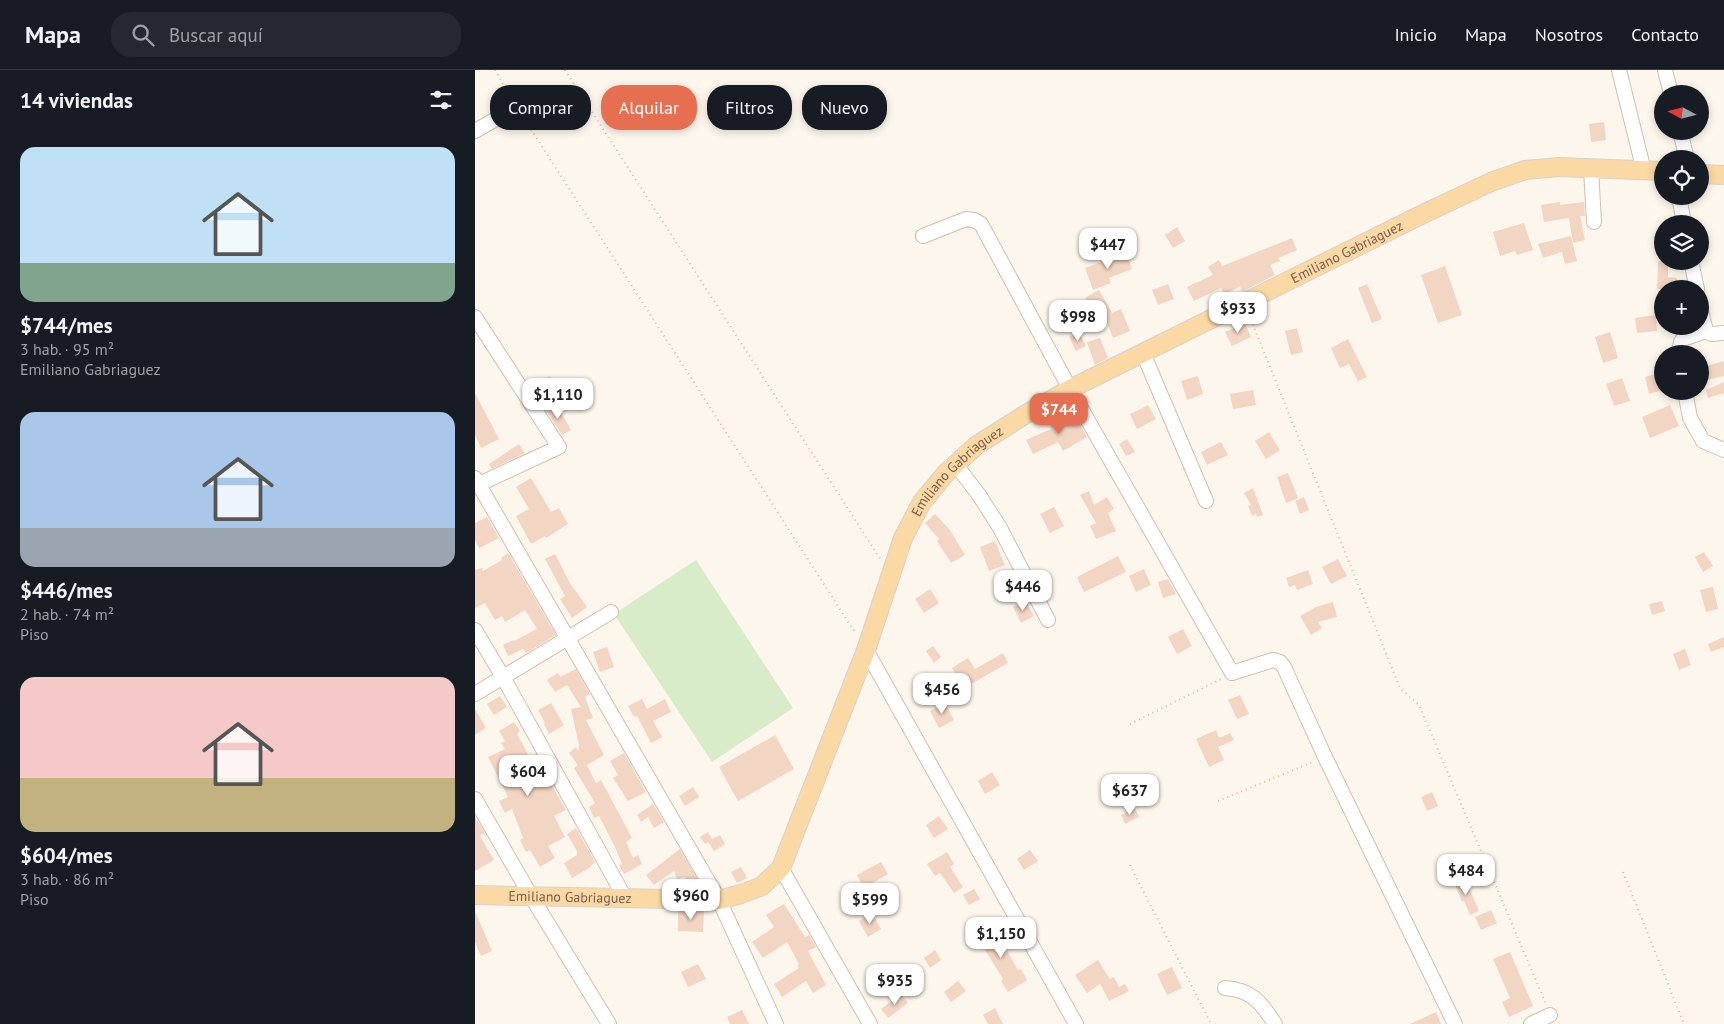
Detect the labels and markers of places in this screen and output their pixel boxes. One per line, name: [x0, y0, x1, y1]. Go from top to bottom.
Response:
pin: $447: [1078, 228, 1138, 270]
pin: $933: [1208, 292, 1268, 334]
pin: $998: [1048, 300, 1108, 342]
pin: $1,110: [517, 378, 599, 420]
pin: $744: [1029, 392, 1089, 435]
pin: $446: [993, 570, 1053, 612]
pin: $456: [912, 672, 972, 715]
pin: $604: [498, 754, 558, 797]
pin: $637: [1100, 774, 1160, 816]
pin: $484: [1436, 854, 1496, 896]
pin: $960: [661, 878, 721, 921]
pin: $599: [840, 882, 900, 925]
pin: $1,150: [960, 916, 1042, 959]
pin: $935: [865, 964, 925, 1006]

